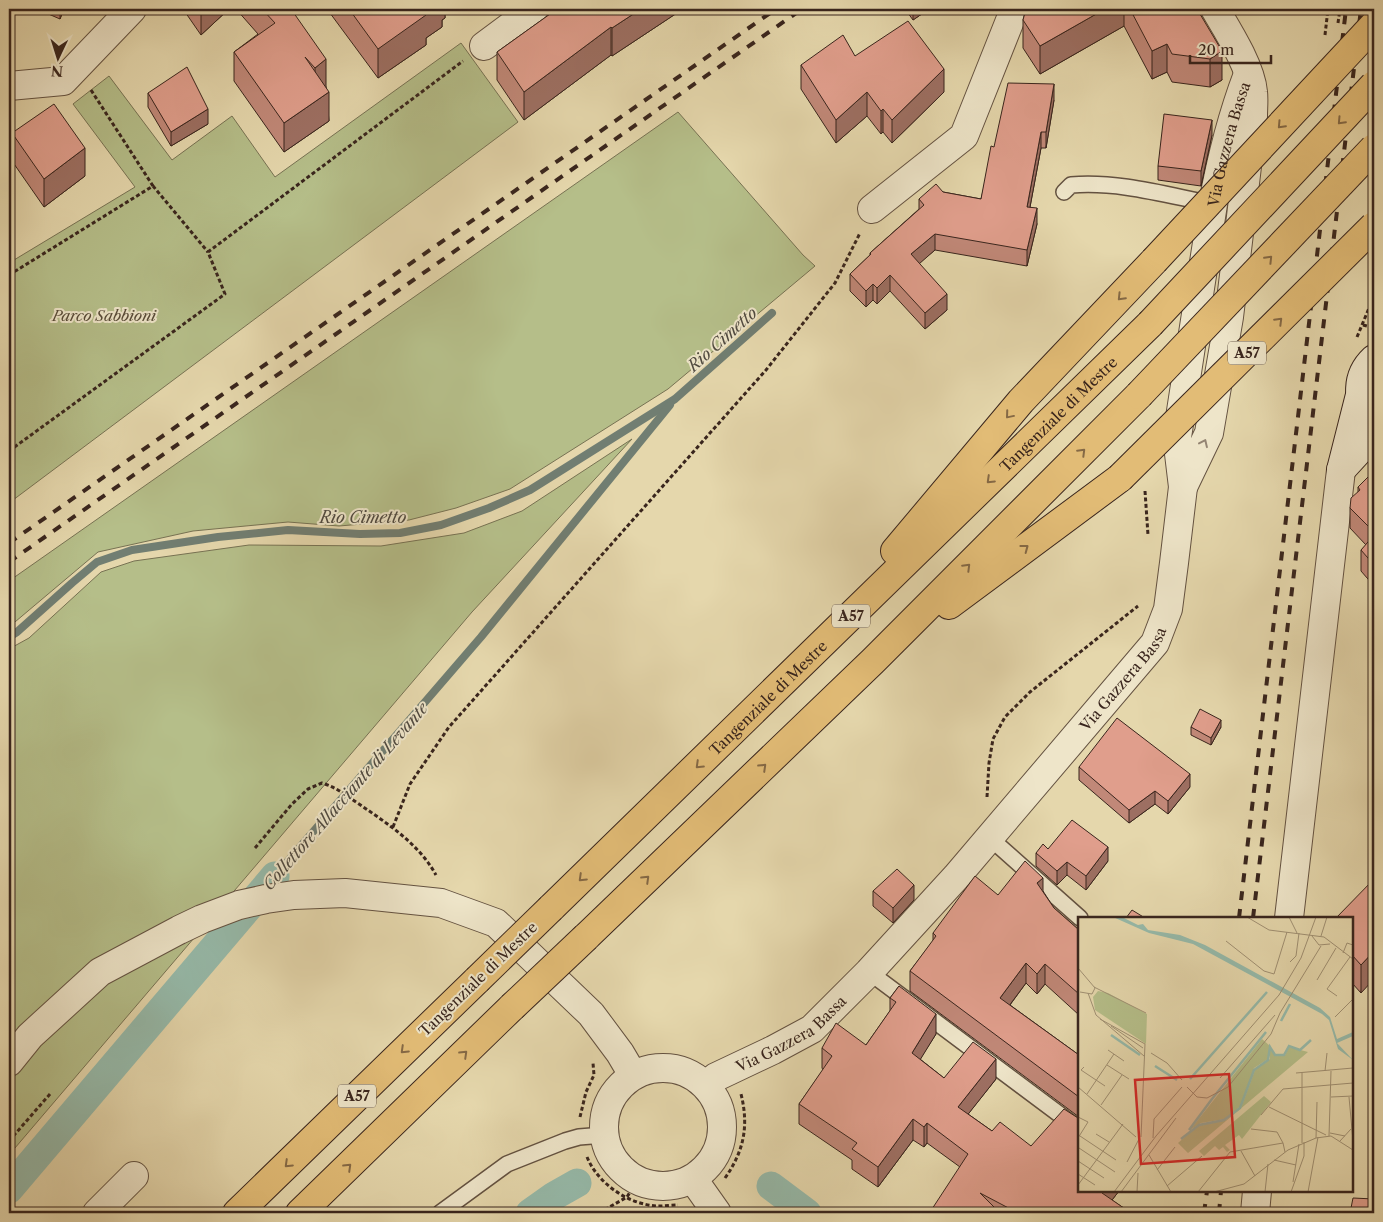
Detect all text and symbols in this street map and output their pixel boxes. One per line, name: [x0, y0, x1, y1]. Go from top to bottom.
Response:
north arrow: [32, 32, 82, 82]
scale bar: [1190, 32, 1272, 64]
text: 20 m: [1198, 40, 1234, 59]
text: N: [50, 62, 64, 80]
street label: Via Gazzera Bassa: [1203, 79, 1254, 209]
one-way arrow: [1338, 115, 1347, 124]
one-way arrow: [1278, 119, 1287, 128]
one-way arrow: [1263, 255, 1272, 264]
one-way arrow: [1117, 291, 1126, 300]
water label: Rio Cimetto: [682, 302, 761, 377]
park label: Parco Sabbioni: [51, 306, 157, 325]
one-way arrow: [1273, 318, 1282, 327]
road number: A57: [1228, 342, 1266, 364]
street label: Tangenziale di Mestre: [995, 352, 1121, 476]
one-way arrow: [1007, 409, 1015, 418]
one-way arrow: [1198, 439, 1208, 448]
one-way arrow: [1076, 449, 1085, 458]
one-way arrow: [987, 474, 996, 483]
water label: Rio Cimetto: [318, 507, 406, 527]
one-way arrow: [1019, 546, 1028, 554]
one-way arrow: [961, 564, 970, 573]
road number: A57: [832, 604, 870, 628]
street label: Via Gazzera Bassa: [1075, 624, 1170, 735]
street label: Tangenziale di Mestre: [705, 636, 831, 759]
water label: Collettore Allacciante di Levante: [258, 697, 433, 894]
one-way arrow: [696, 759, 705, 768]
one-way arrow: [758, 764, 767, 773]
one-way arrow: [579, 872, 588, 881]
one-way arrow: [641, 876, 650, 885]
inset map: [1078, 917, 1353, 1192]
street label: Tangenziale di Mestre: [415, 918, 541, 1040]
street label: Via Gazzera Bassa: [732, 991, 850, 1076]
one-way arrow: [401, 1044, 410, 1053]
one-way arrow: [459, 1051, 468, 1060]
road number: A57: [338, 1084, 376, 1108]
one-way arrow: [285, 1158, 294, 1167]
one-way arrow: [342, 1164, 351, 1173]

